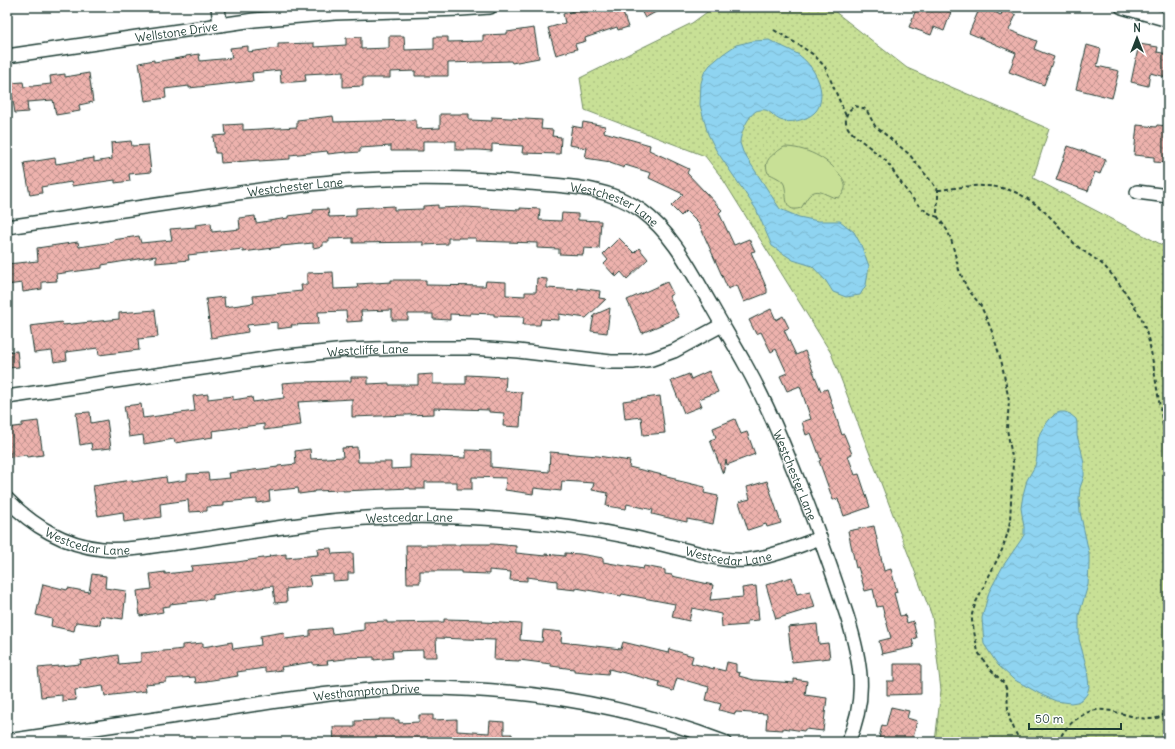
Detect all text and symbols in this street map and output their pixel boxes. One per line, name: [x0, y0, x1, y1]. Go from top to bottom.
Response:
street label: Wellstone Drive: [134, 18, 219, 45]
north arrow: [1117, 18, 1157, 58]
text: N: [1133, 21, 1141, 35]
street label: Westchester Lane: [246, 174, 343, 199]
street label: Westchester Lane: [569, 179, 662, 229]
street label: Westcliffe Lane: [326, 341, 408, 359]
street label: Westchester Lane: [770, 427, 820, 522]
street label: Westcedar Lane: [365, 509, 453, 525]
street label: Westcedar Lane: [43, 524, 130, 557]
street label: Westcedar Lane: [684, 543, 773, 568]
street label: Westhampton Drive: [312, 680, 420, 703]
scale bar: [1029, 705, 1121, 731]
text: 50 m: [1035, 711, 1064, 726]

